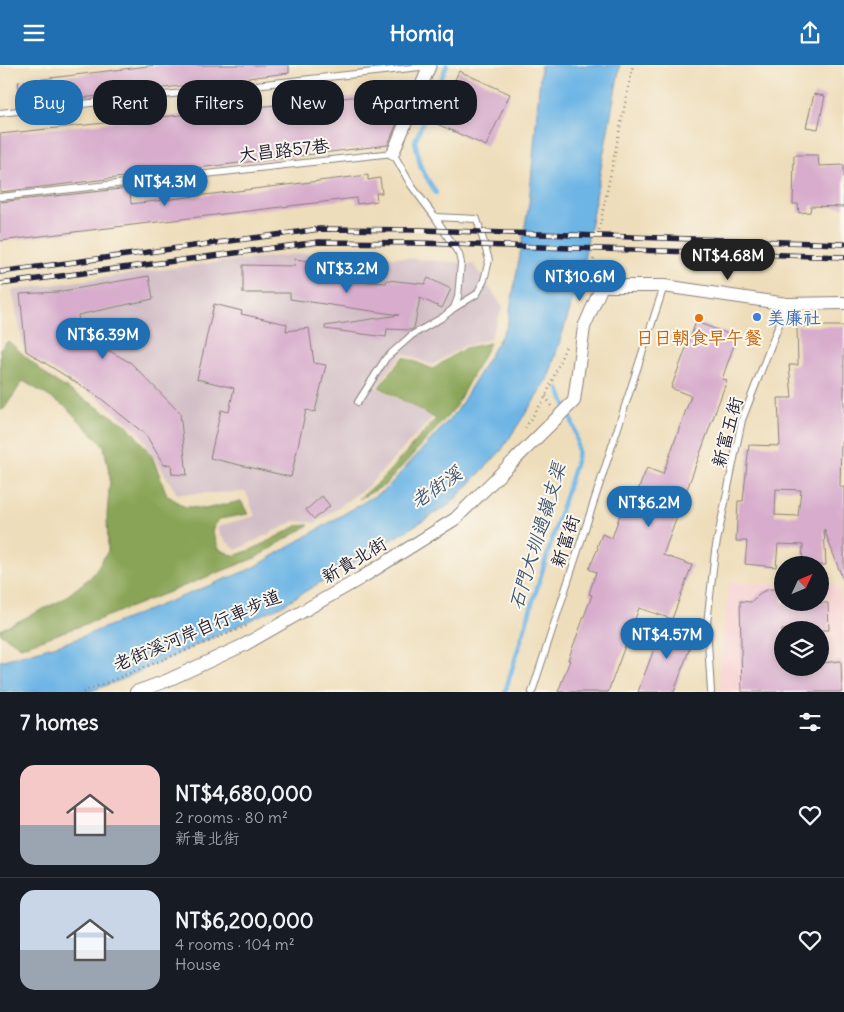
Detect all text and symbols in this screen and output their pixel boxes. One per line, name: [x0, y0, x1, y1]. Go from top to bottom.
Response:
icon: menu: [20, 19, 48, 47]
text: Homiq: [390, 19, 454, 47]
icon: share: [796, 19, 824, 47]
chip: Buy: [15, 80, 83, 125]
chip: Rent: [93, 80, 167, 125]
chip: Filters: [177, 80, 262, 125]
chip: New: [272, 80, 344, 125]
chip: Apartment: [354, 80, 477, 125]
street label: 大昌路57巷: [237, 134, 331, 166]
pin: NT$4.3M: [119, 165, 211, 207]
text: NT$4.3M: [134, 171, 196, 191]
pin: NT$4.68M: [676, 239, 780, 281]
text: NT$4.68M: [692, 245, 764, 265]
pin: NT$3.2M: [301, 251, 393, 294]
text: NT$3.2M: [316, 258, 378, 278]
pin: NT$10.6M: [528, 259, 632, 302]
text: NT$10.6M: [545, 266, 615, 286]
place label: 美廉社: [767, 306, 821, 329]
marker: 美廉社: [751, 311, 763, 323]
marker: 日日朝食早午餐: [693, 312, 705, 324]
pin: NT$6.39M: [51, 317, 155, 360]
text: NT$6.39M: [67, 324, 139, 344]
place label: 日日朝食早午餐: [636, 326, 762, 349]
street label: 新富五街: [707, 394, 747, 470]
water label: 石門大圳過嶺支渠: [503, 458, 571, 612]
water label: 老街溪: [406, 460, 467, 513]
pin: NT$6.2M: [603, 485, 695, 528]
text: NT$6.2M: [618, 492, 680, 512]
street label: 新富街: [546, 512, 584, 570]
street label: 新貴北街: [317, 532, 391, 588]
north arrow: [774, 556, 829, 611]
map controls: [774, 556, 829, 676]
street label: 老街溪河岸自行車步道: [110, 584, 284, 676]
pin: NT$4.57M: [615, 617, 719, 660]
button: layers: [774, 621, 829, 676]
text: NT$4.57M: [632, 624, 702, 644]
icon: filters: [796, 708, 824, 736]
text: 7 homes: [20, 709, 99, 736]
text: NT$4,680,000: [175, 780, 313, 807]
icon: home: [60, 785, 120, 845]
icon: heart: [796, 801, 824, 829]
text: 2 rooms · 80 m²: [175, 807, 288, 827]
text: 新貴北街: [175, 828, 239, 848]
text: NT$6,200,000: [175, 907, 314, 934]
icon: home: [60, 910, 120, 970]
icon: heart: [796, 926, 824, 954]
text: 4 rooms · 104 m²: [175, 934, 295, 954]
text: House: [175, 954, 221, 974]

